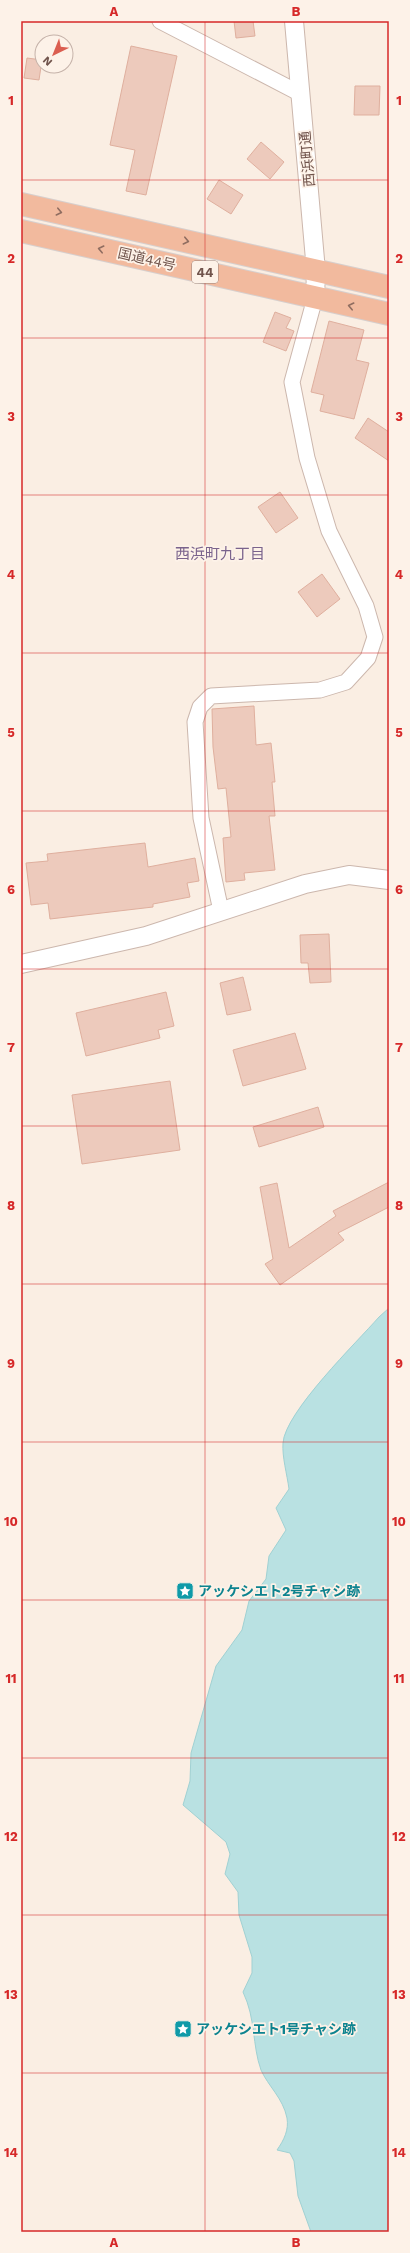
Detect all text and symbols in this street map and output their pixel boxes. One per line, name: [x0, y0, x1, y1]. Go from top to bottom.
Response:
text: A: [110, 4, 119, 19]
text: B: [292, 4, 301, 19]
north arrow: [34, 34, 74, 74]
text: N: [40, 53, 55, 68]
text: 1: [8, 93, 14, 108]
text: 1: [396, 93, 402, 108]
street label: 西浜町通: [297, 130, 317, 188]
one-way arrow: [56, 208, 62, 216]
one-way arrow: [183, 237, 189, 245]
one-way arrow: [98, 245, 105, 253]
street label: 国道44号: [116, 245, 178, 273]
text: 2: [7, 251, 15, 266]
text: 2: [395, 251, 403, 266]
road number: 44: [192, 261, 218, 283]
one-way arrow: [348, 302, 354, 310]
text: 3: [7, 409, 15, 424]
text: 3: [395, 409, 403, 424]
district label: 西浜町九丁目: [175, 545, 265, 563]
text: 4: [7, 567, 16, 582]
text: 4: [395, 567, 404, 582]
text: 5: [7, 725, 15, 740]
text: 5: [395, 725, 403, 740]
text: 6: [7, 882, 15, 897]
text: 6: [395, 882, 403, 897]
text: 7: [7, 1040, 15, 1055]
text: 7: [395, 1040, 403, 1055]
text: 8: [7, 1198, 15, 1213]
text: 8: [395, 1198, 403, 1213]
text: 9: [7, 1356, 15, 1371]
text: 9: [395, 1356, 403, 1371]
text: 10: [4, 1514, 18, 1529]
text: 10: [392, 1514, 406, 1529]
place icon: アッケシエト2号チャシ跡: [175, 1581, 195, 1601]
place label: アッケシエト2号チャシ跡: [198, 1583, 360, 1599]
text: 11: [5, 1671, 17, 1686]
text: 11: [393, 1671, 405, 1686]
text: 12: [4, 1829, 18, 1844]
text: 12: [392, 1829, 406, 1844]
text: 13: [4, 1987, 18, 2002]
text: 13: [392, 1987, 406, 2002]
place icon: アッケシエト1号チャシ跡: [173, 2019, 193, 2039]
place label: アッケシエト1号チャシ跡: [196, 2021, 356, 2037]
text: 14: [4, 2145, 19, 2160]
text: 14: [392, 2145, 407, 2160]
text: A: [110, 2235, 119, 2250]
text: B: [292, 2235, 301, 2250]

